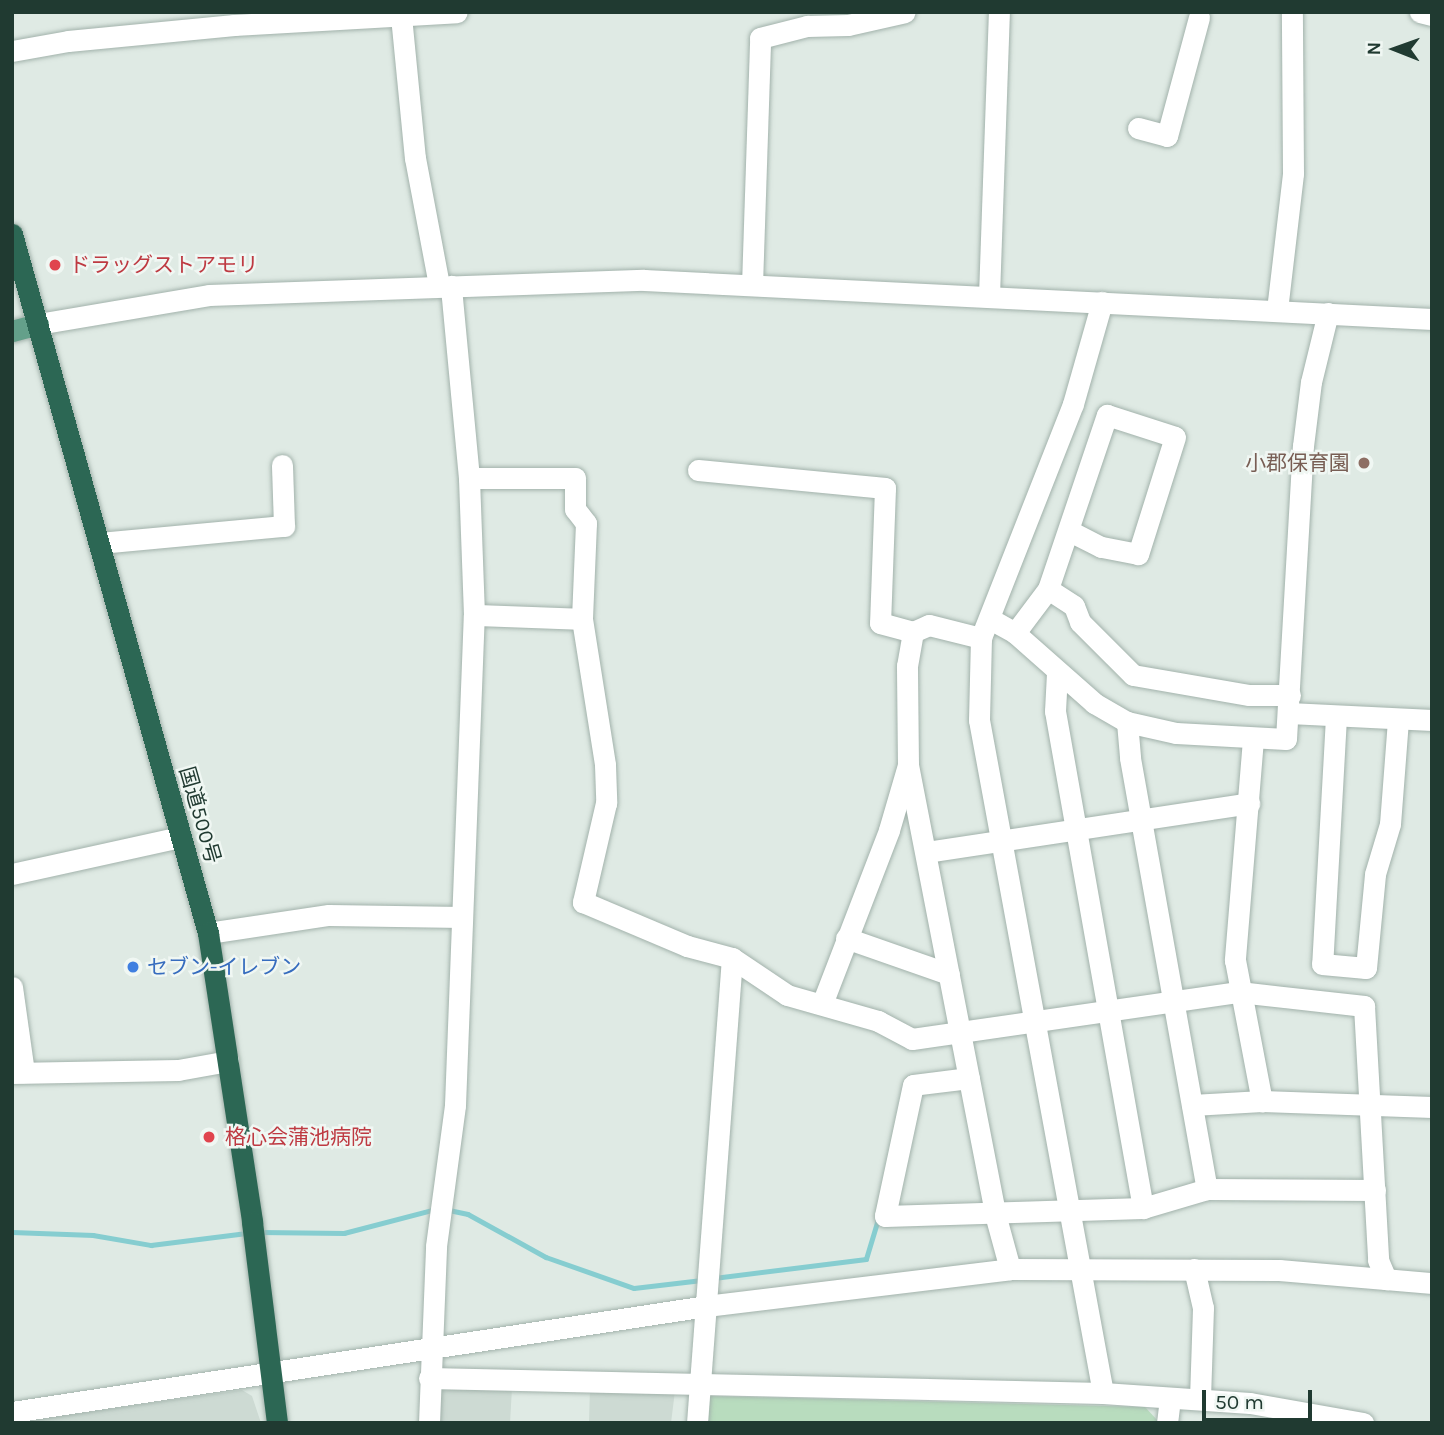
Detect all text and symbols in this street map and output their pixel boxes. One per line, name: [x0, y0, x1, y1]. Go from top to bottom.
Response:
north arrow: [1360, 14, 1430, 84]
text: N: [1363, 42, 1385, 56]
place label: ドラッグストアモリ: [69, 252, 258, 278]
marker: ドラッグストアモリ: [47, 257, 63, 273]
place label: 小郡保育園: [1245, 450, 1350, 476]
marker: 小郡保育園: [1356, 455, 1372, 471]
street label: 国道500号: [174, 764, 226, 866]
place label: セブン-イレブン: [147, 954, 301, 980]
marker: セブン-イレブン: [125, 959, 141, 975]
place label: 格心会蒲池病院: [225, 1124, 372, 1150]
marker: 格心会蒲池病院: [199, 1127, 219, 1147]
scale bar: [1206, 1376, 1316, 1420]
text: 50 m: [1215, 1390, 1264, 1414]

